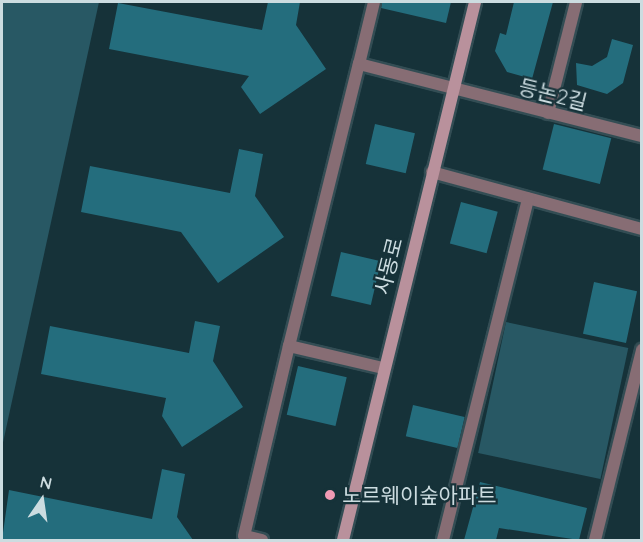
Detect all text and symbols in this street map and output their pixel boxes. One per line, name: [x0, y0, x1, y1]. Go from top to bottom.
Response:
street label: 등논2길: [516, 73, 590, 115]
street label: 사동로: [369, 235, 407, 297]
north arrow: [12, 470, 72, 530]
text: N: [38, 471, 54, 494]
place label: 노르웨이숲아파트: [342, 482, 497, 508]
marker: 노르웨이숲아파트: [323, 488, 337, 502]

